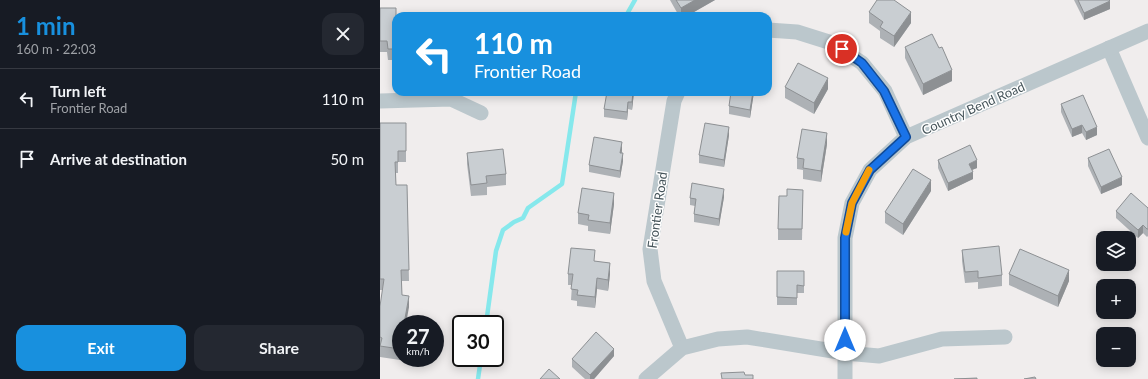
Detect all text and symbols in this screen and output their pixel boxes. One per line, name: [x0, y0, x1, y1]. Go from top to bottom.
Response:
text: 1 min: [16, 11, 76, 40]
button: close: [322, 13, 364, 55]
text: 110 m: [474, 26, 553, 60]
icon: left: [408, 28, 460, 80]
pin: [825, 32, 859, 66]
icon: arrive: [831, 38, 853, 60]
text: 160 m · 22:03: [16, 41, 96, 57]
text: Frontier Road: [474, 60, 581, 82]
street label: Country Bend Road: [919, 78, 1027, 138]
text: Turn left: [50, 82, 106, 100]
icon: left: [16, 88, 38, 110]
text: 110 m: [322, 90, 364, 108]
text: Frontier Road: [50, 100, 127, 116]
icon: arrive: [16, 148, 38, 170]
text: Arrive at destination: [50, 150, 187, 168]
text: 50 m: [330, 150, 364, 168]
street label: Frontier Road: [644, 171, 670, 249]
map controls: [1096, 231, 1136, 367]
button: layers: [1096, 231, 1136, 271]
button: +: [1096, 279, 1136, 319]
speed limit sign: 30: [452, 315, 504, 367]
position arrow: [824, 319, 866, 361]
text: 27: [406, 324, 430, 348]
button: Exit: [16, 325, 186, 371]
button: Share: [194, 325, 364, 371]
button: −: [1096, 327, 1136, 367]
text: km/h: [406, 345, 430, 357]

